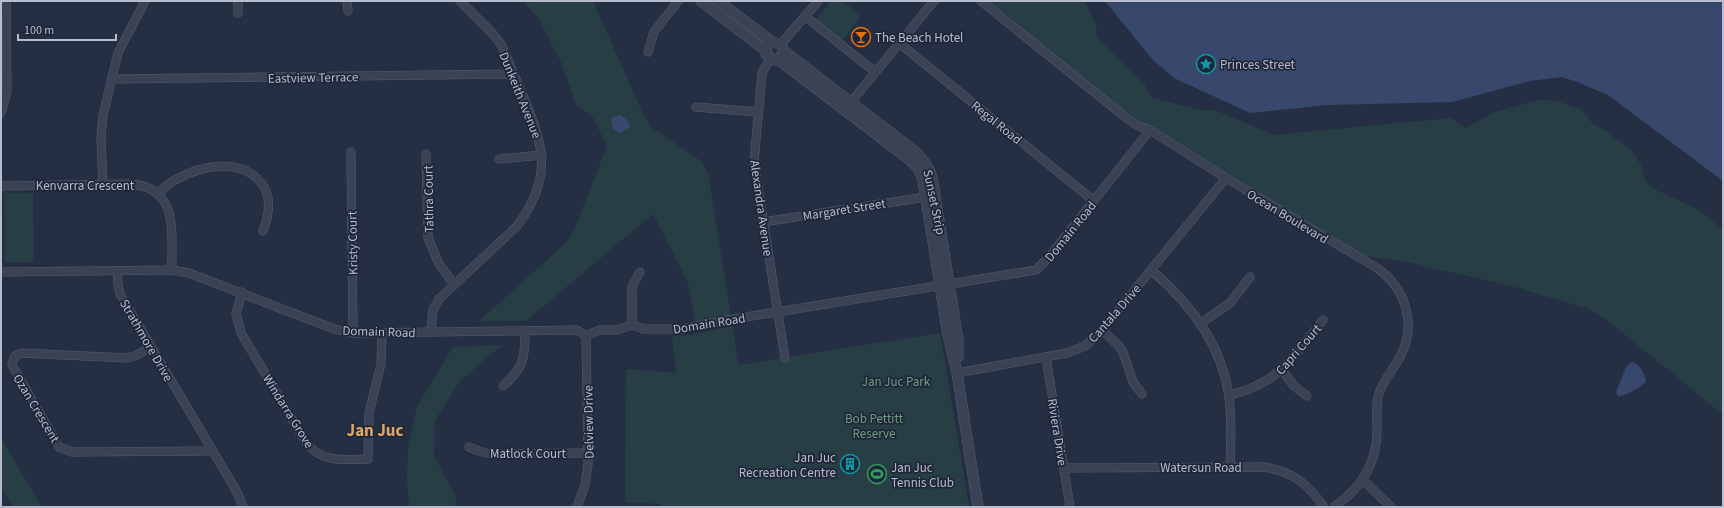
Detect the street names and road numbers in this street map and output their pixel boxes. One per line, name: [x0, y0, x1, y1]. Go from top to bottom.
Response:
street label: Dunkeith Avenue: [494, 49, 546, 141]
street label: Eastview Terrace: [268, 68, 358, 88]
street label: Regal Road: [967, 97, 1025, 149]
street label: Alexandra Avenue: [745, 159, 777, 257]
street label: Tathra Court: [419, 164, 439, 233]
street label: Sunset Strip: [918, 168, 950, 236]
street label: Kenvarra Crescent: [36, 177, 135, 195]
street label: Ocean Boulevard: [1243, 185, 1332, 248]
street label: Margaret Street: [801, 194, 887, 225]
street label: Domain Road: [1041, 198, 1101, 266]
street label: Kristy Court: [343, 210, 363, 275]
street label: Cantala Drive: [1084, 280, 1145, 347]
street label: Strathmore Drive: [115, 296, 177, 385]
street label: Domain Road: [672, 309, 747, 339]
street label: Capri Court: [1272, 320, 1326, 379]
street label: Domain Road: [342, 322, 416, 342]
street label: Ozan Crescent: [9, 371, 64, 447]
street label: Windarra Grove: [258, 371, 318, 452]
street label: Delview Drive: [579, 385, 599, 459]
street label: Riviera Drive: [1043, 397, 1071, 467]
street label: Matlock Court: [490, 445, 567, 463]
street label: Watersun Road: [1160, 459, 1242, 477]

